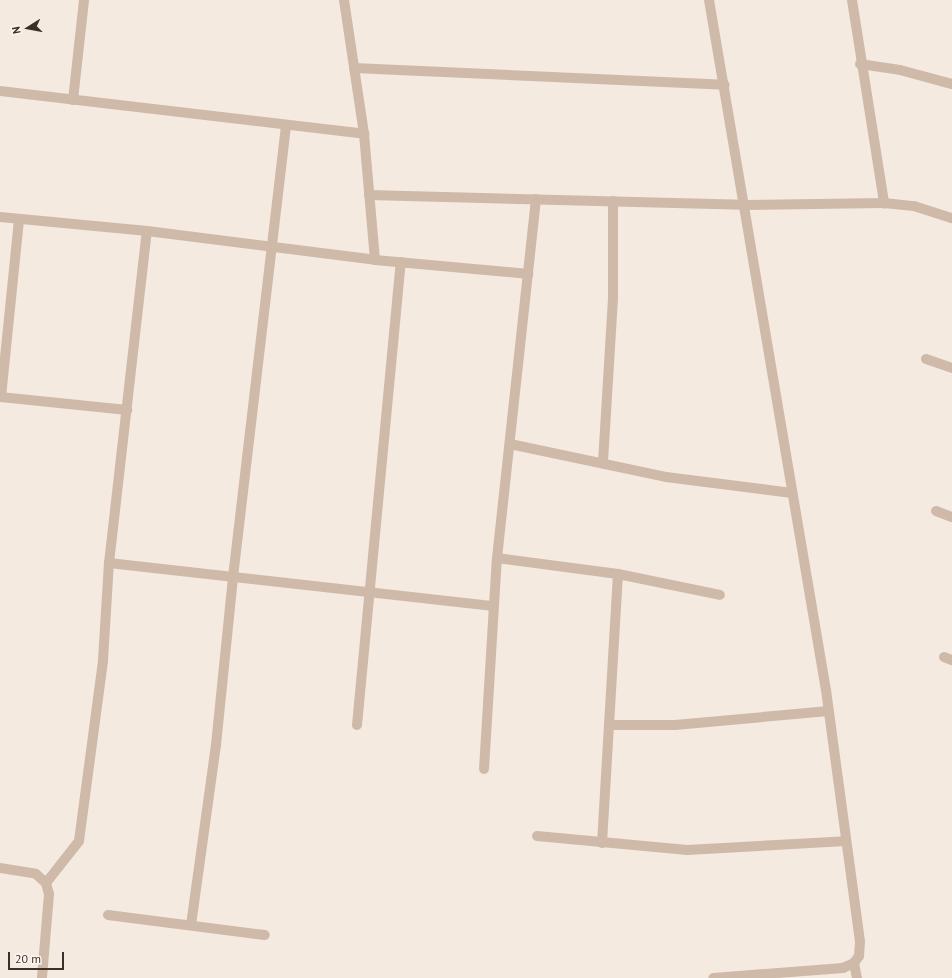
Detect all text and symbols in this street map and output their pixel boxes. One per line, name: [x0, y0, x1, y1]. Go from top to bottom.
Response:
north arrow: [8, 8, 48, 48]
text: N: [9, 25, 24, 35]
scale bar: [10, 944, 66, 970]
text: 20 m: [15, 951, 41, 966]

